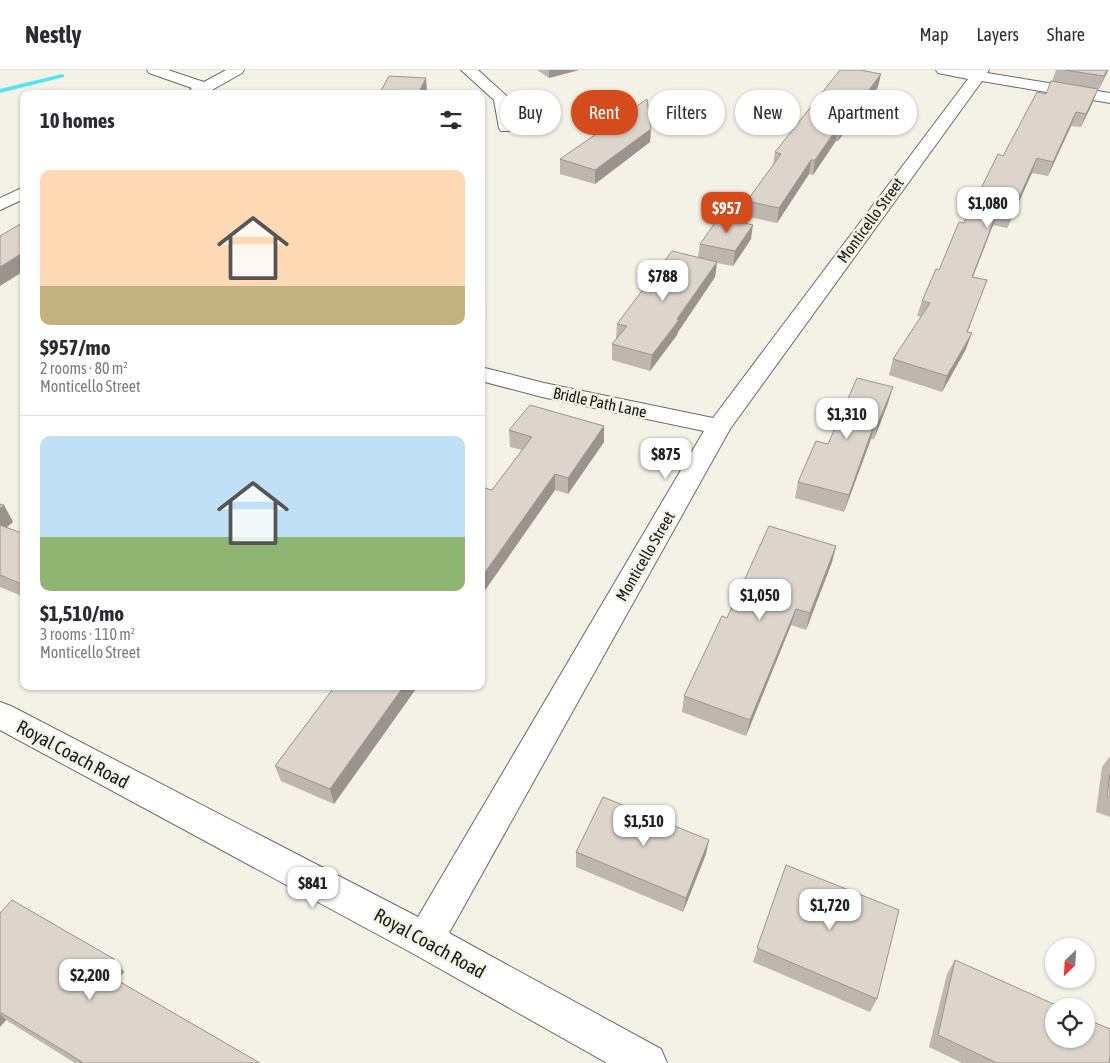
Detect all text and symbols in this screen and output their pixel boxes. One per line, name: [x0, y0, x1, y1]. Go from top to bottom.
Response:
text: Nestly: [25, 21, 81, 48]
text: Map: [919, 24, 948, 45]
text: Layers: [976, 24, 1019, 45]
text: Share: [1047, 24, 1085, 45]
chip: Buy: [500, 90, 561, 135]
chip: Rent: [571, 90, 638, 135]
chip: Filters: [648, 90, 725, 135]
chip: New: [735, 90, 800, 135]
chip: Apartment: [810, 90, 917, 135]
icon: filters: [437, 106, 465, 134]
text: 10 homes: [40, 108, 115, 132]
street label: Monticello Street: [833, 174, 907, 266]
pin: $1,080: [947, 186, 1029, 229]
pin: $957: [697, 191, 757, 234]
text: $1,080: [968, 194, 1008, 212]
text: $957: [712, 199, 742, 217]
icon: home: [208, 203, 298, 293]
pin: $788: [633, 260, 693, 302]
text: $788: [648, 267, 678, 285]
text: $957/mo: [40, 335, 111, 359]
text: 2 rooms · 80 m²: [40, 359, 128, 377]
text: Monticello Street: [40, 377, 141, 395]
street label: Bridle Path Lane: [552, 383, 648, 421]
pin: $1,310: [806, 398, 888, 440]
text: $1,310: [827, 405, 867, 423]
pin: $875: [636, 438, 696, 480]
text: $875: [651, 445, 681, 463]
icon: home: [208, 468, 298, 558]
street label: Monticello Street: [612, 508, 678, 604]
pin: $1,050: [719, 578, 801, 621]
text: $1,050: [740, 586, 780, 604]
text: $1,510/mo: [40, 601, 124, 625]
text: 3 rooms · 110 m²: [40, 625, 135, 643]
text: Monticello Street: [40, 643, 141, 661]
street label: Royal Coach Road: [13, 715, 133, 793]
pin: $1,510: [603, 804, 685, 847]
text: $1,510: [624, 812, 664, 830]
pin: $841: [283, 866, 343, 909]
text: $841: [298, 874, 328, 892]
pin: $1,720: [789, 888, 871, 931]
text: $1,720: [810, 896, 850, 914]
street label: Royal Coach Road: [371, 903, 489, 983]
north arrow: [1045, 938, 1095, 988]
map controls: [1045, 938, 1095, 1048]
pin: $2,200: [49, 958, 131, 1001]
text: $2,200: [70, 966, 110, 984]
button: locate: [1045, 998, 1095, 1048]

